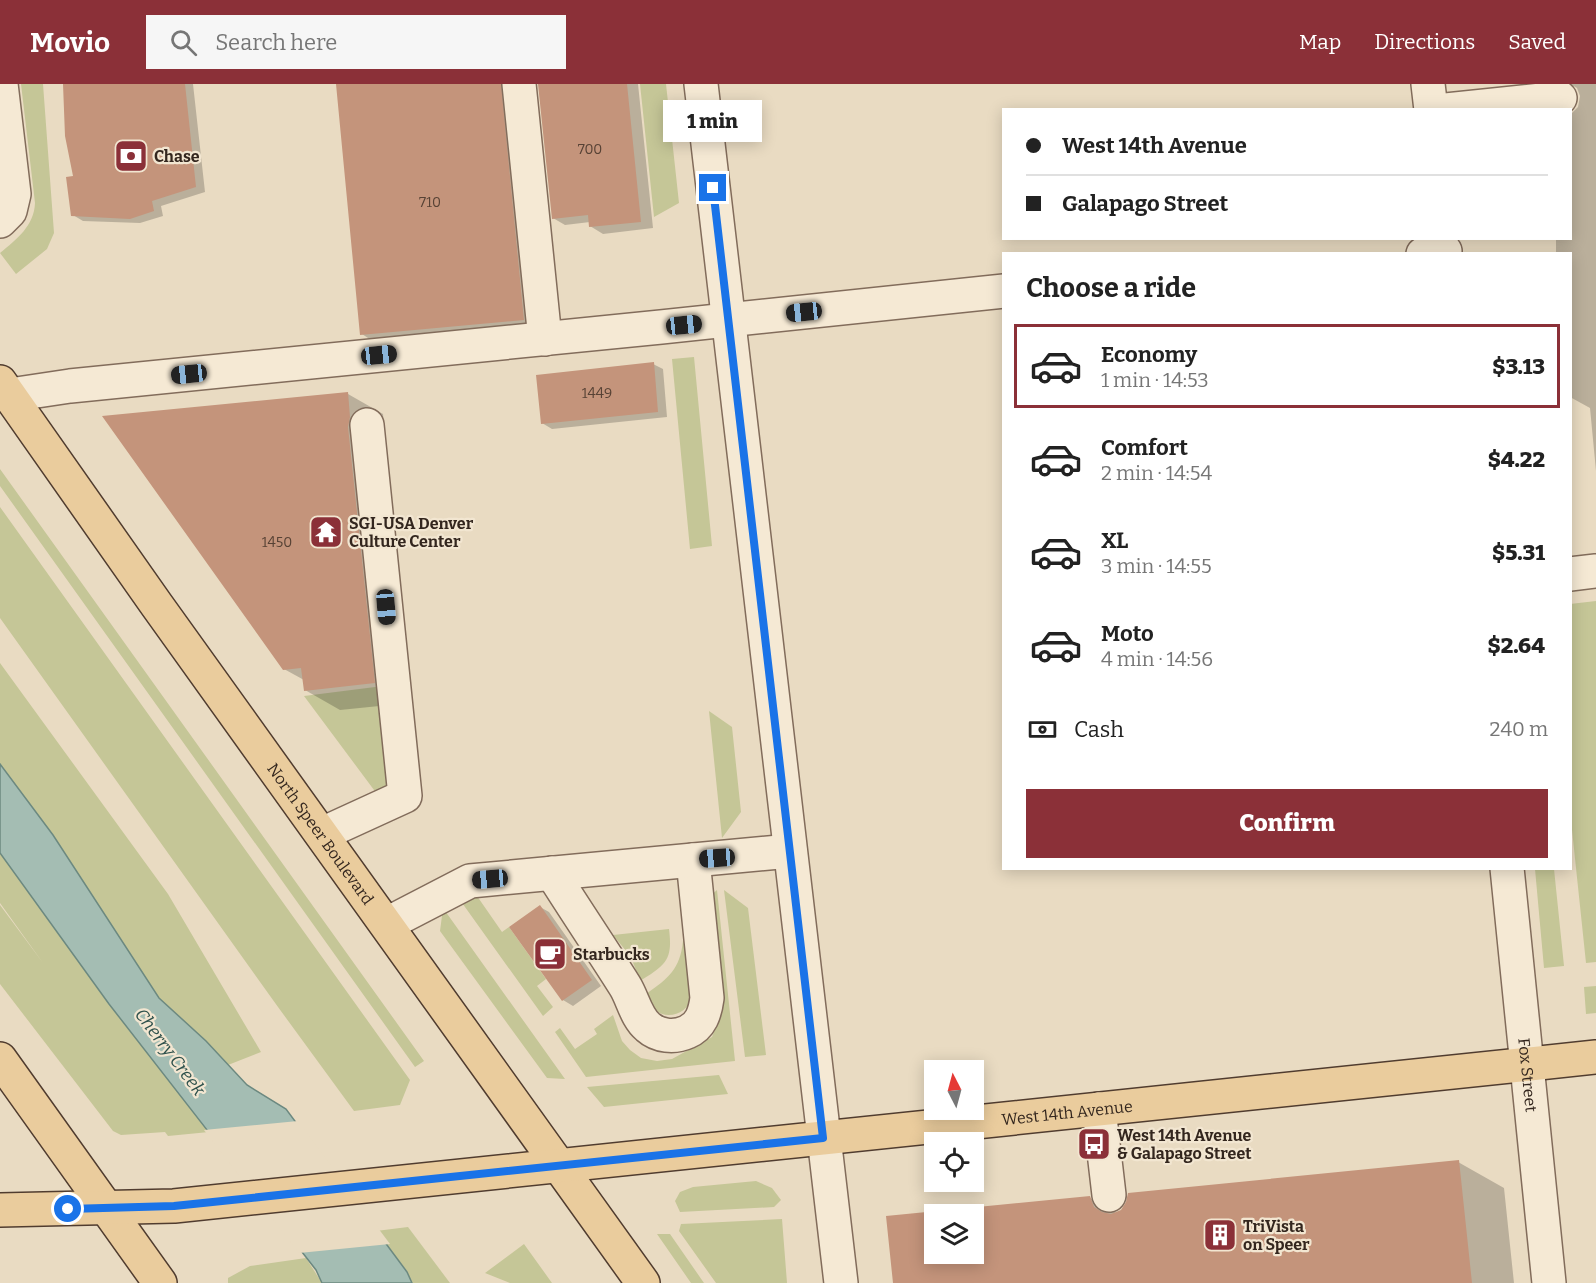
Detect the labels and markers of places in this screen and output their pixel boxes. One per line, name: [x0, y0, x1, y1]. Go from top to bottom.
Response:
bank icon: Chase: [113, 138, 149, 174]
place label: Chase: [154, 147, 200, 166]
temple icon: SGI-USA Denver Culture Center: [308, 514, 344, 550]
place label: SGI-USA Denver Culture Center: [349, 514, 474, 551]
cafe icon: Starbucks: [532, 936, 568, 972]
place label: Starbucks: [573, 945, 650, 964]
bus stop icon: West 14th Avenue & Galapago Street: [1076, 1126, 1112, 1162]
place label: West 14th Avenue & Galapago Street: [1117, 1126, 1252, 1163]
building icon: TriVista on Speer: [1202, 1217, 1238, 1253]
place label: TriVista on Speer: [1243, 1217, 1310, 1254]

